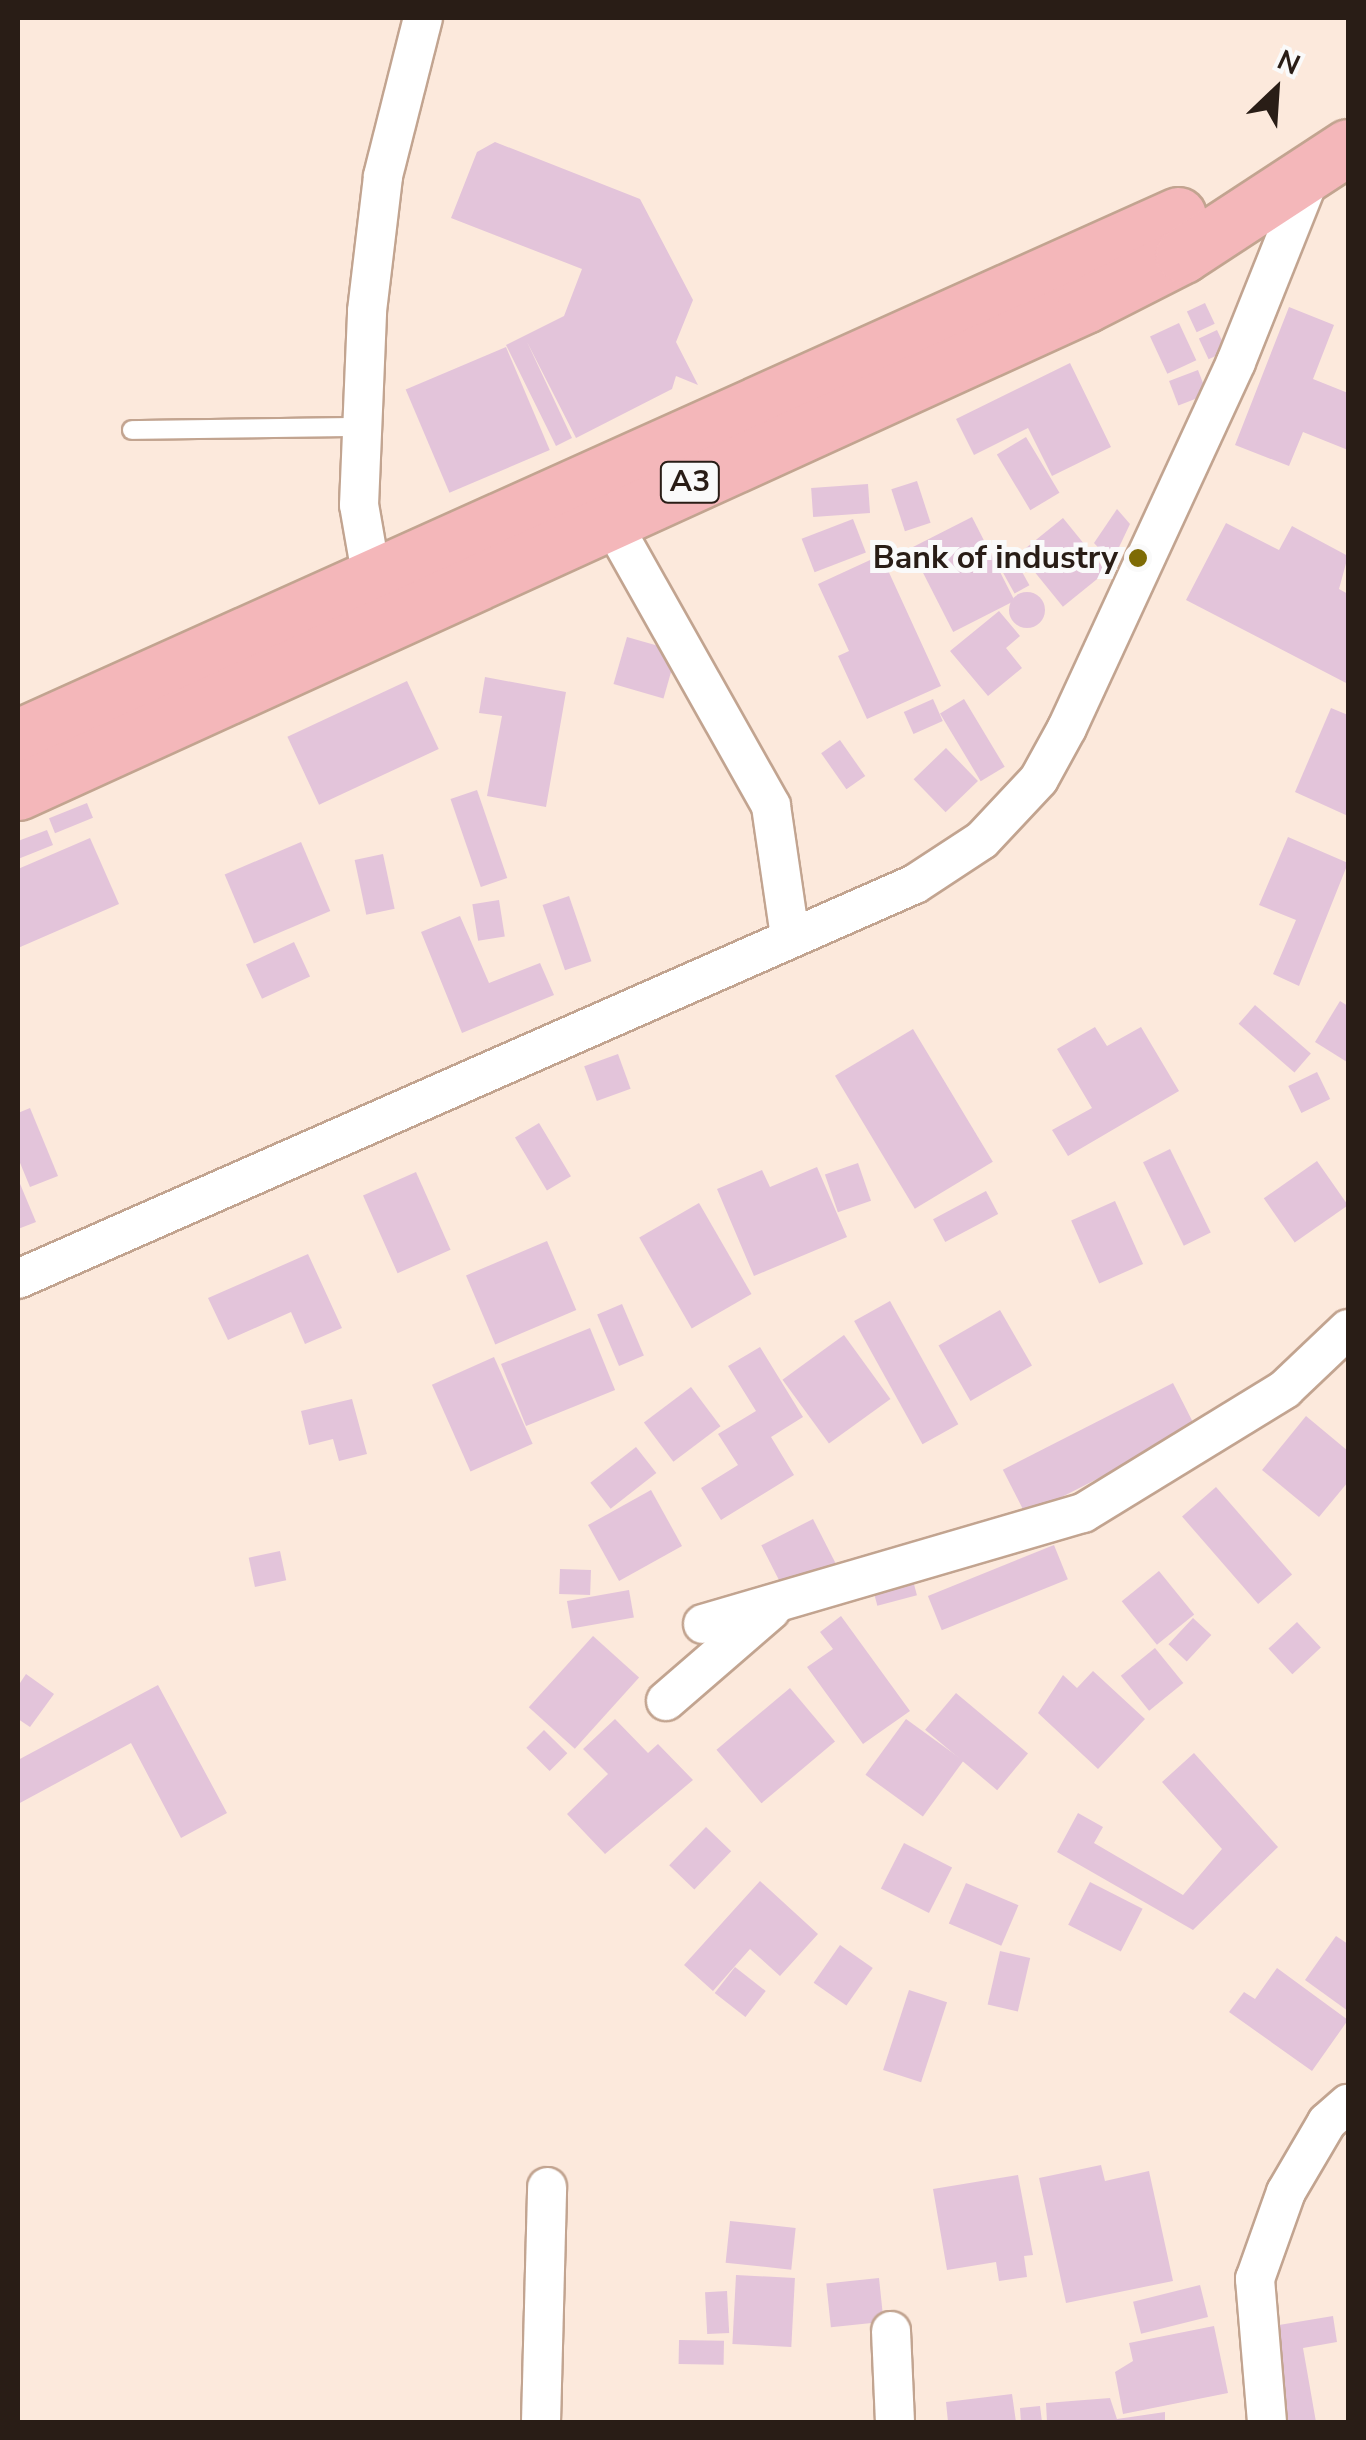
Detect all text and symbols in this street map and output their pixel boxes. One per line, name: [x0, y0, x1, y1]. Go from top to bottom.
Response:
north arrow: [1226, 40, 1326, 140]
text: N: [1271, 41, 1306, 84]
road number: A3: [658, 457, 722, 507]
place label: Bank of industry: [873, 539, 1118, 577]
marker: Bank of industry: [1127, 547, 1149, 569]

